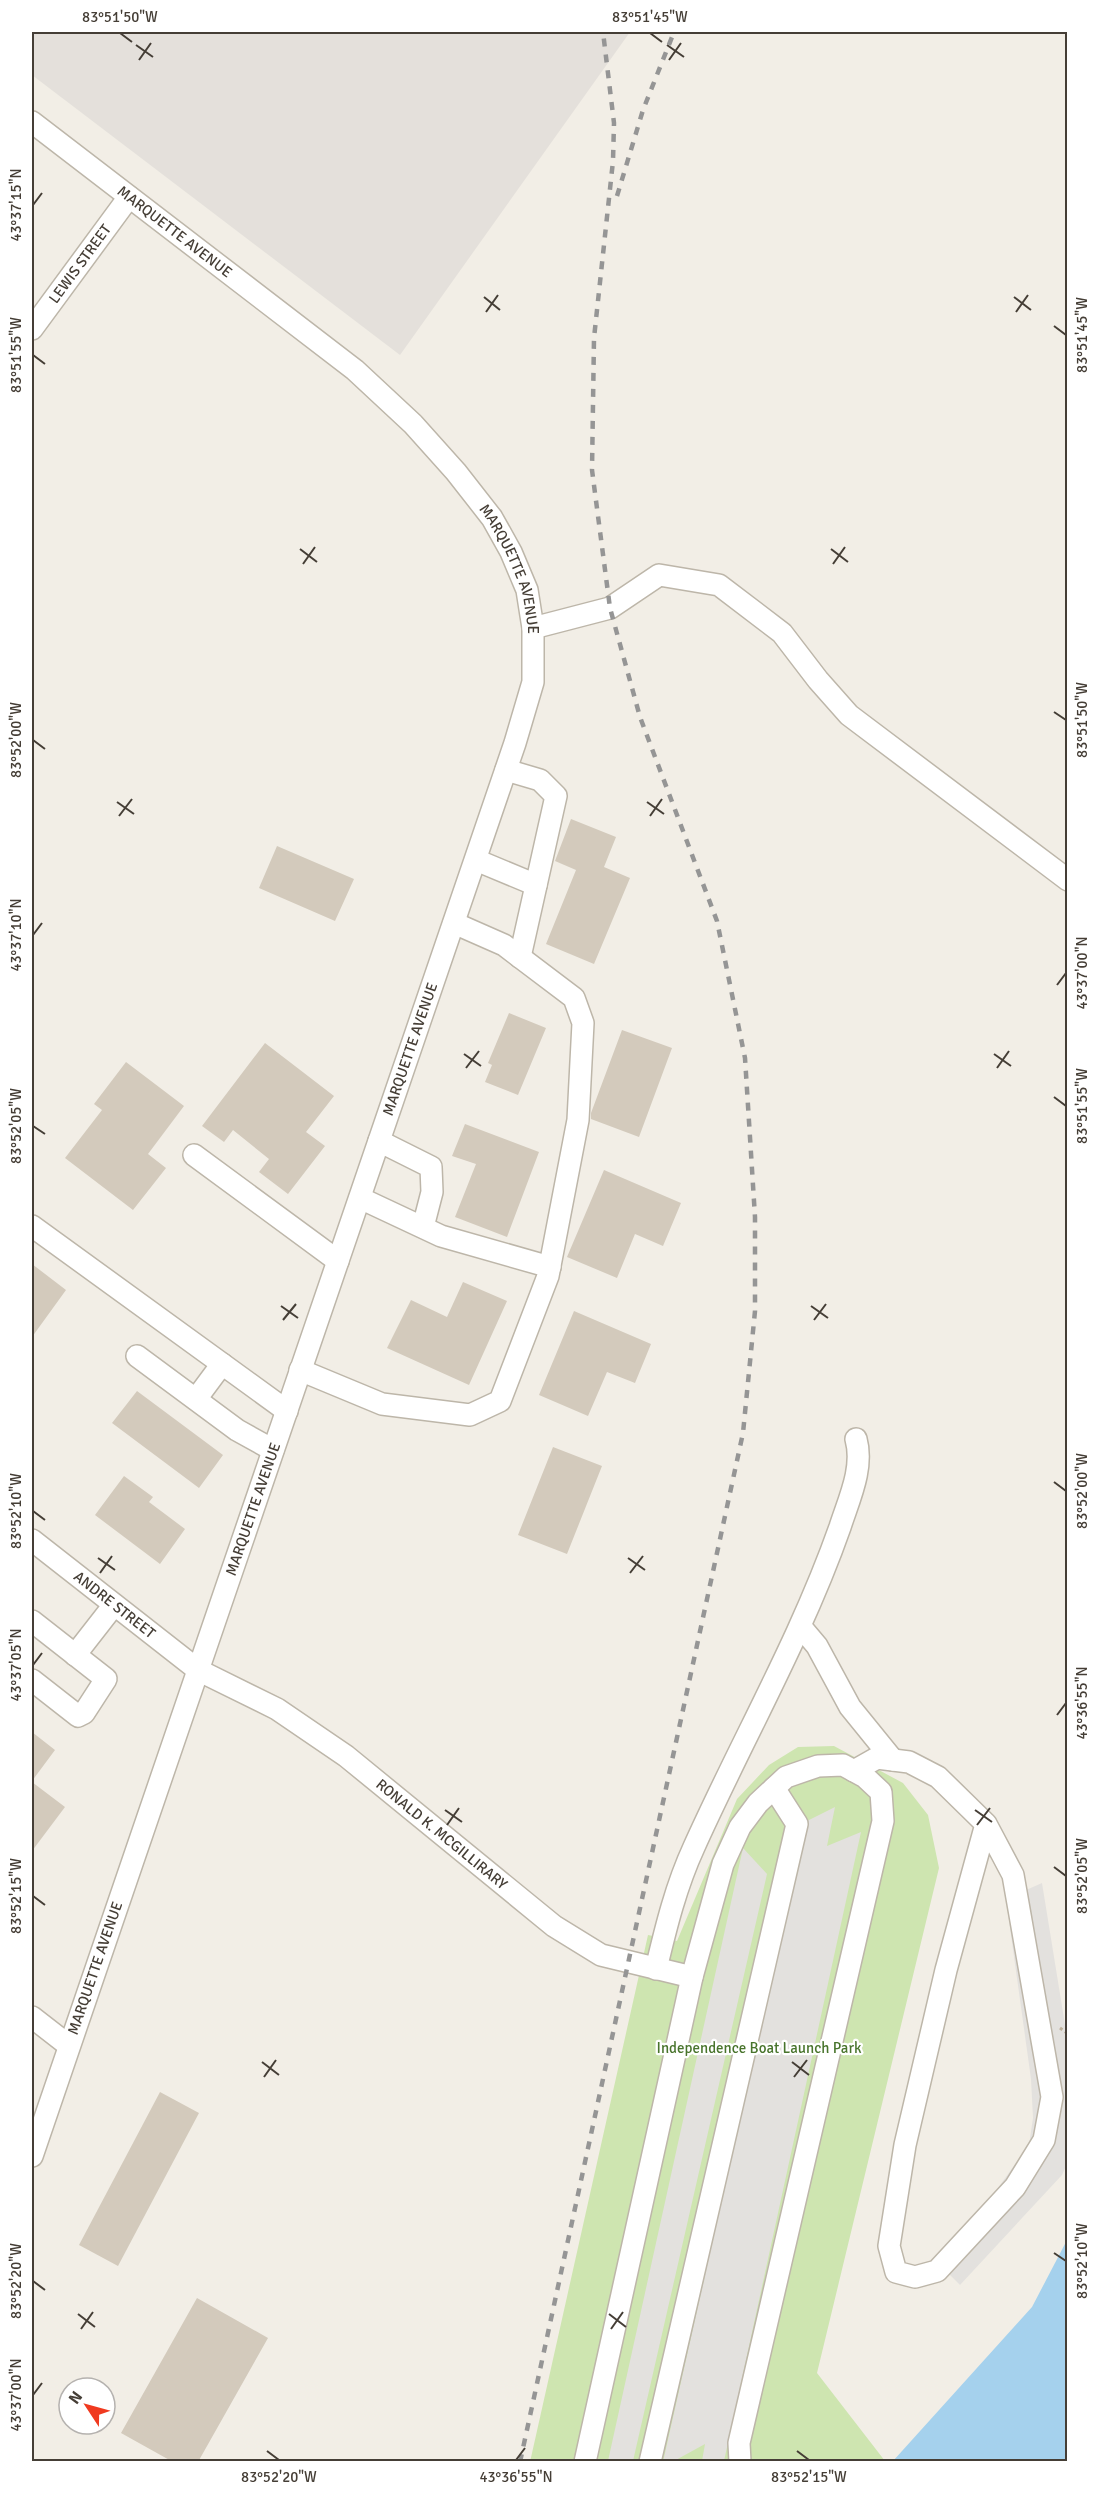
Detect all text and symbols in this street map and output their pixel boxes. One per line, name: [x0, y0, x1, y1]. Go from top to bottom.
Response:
text: 83°51'50"W: [82, 8, 158, 26]
text: 83°51'45"W: [612, 8, 688, 26]
text: 43°37'15"N: [7, 168, 25, 242]
street label: MARQUETTE AVENUE: [114, 182, 236, 281]
street label: LEWIS STREET: [45, 220, 115, 307]
text: 83°51'45"W: [1073, 297, 1091, 373]
text: 83°51'55"W: [7, 317, 25, 393]
street label: MARQUETTE AVENUE: [476, 500, 542, 634]
text: 83°51'50"W: [1073, 682, 1091, 758]
text: 83°52'00"W: [7, 702, 25, 778]
text: 43°37'10"N: [7, 898, 25, 972]
text: 43°37'00"N: [1073, 936, 1091, 1010]
street label: MARQUETTE AVENUE: [379, 980, 441, 1118]
text: 83°51'55"W: [1073, 1068, 1091, 1144]
text: 83°52'05"W: [7, 1088, 25, 1164]
street label: MARQUETTE AVENUE: [222, 1440, 284, 1578]
text: 83°52'00"W: [1073, 1453, 1091, 1529]
text: 83°52'10"W: [7, 1473, 25, 1549]
street label: ANDRE STREET: [70, 1567, 160, 1643]
text: 43°37'05"N: [7, 1628, 25, 1702]
text: 43°36'55"N: [1073, 1666, 1091, 1740]
street label: RONALD K. MCGILLIRARY: [372, 1775, 511, 1893]
text: 83°52'05"W: [1073, 1838, 1091, 1914]
text: 83°52'15"W: [7, 1858, 25, 1934]
street label: MARQUETTE AVENUE: [64, 1899, 126, 2037]
park label: Independence Boat Launch Park: [656, 2039, 862, 2057]
text: 83°52'10"W: [1073, 2223, 1091, 2299]
text: 83°52'20"W: [7, 2243, 25, 2319]
text: 43°37'00"N: [7, 2358, 25, 2432]
north arrow: [57, 2376, 117, 2436]
text: N: [64, 2387, 87, 2408]
text: 83°52'20"W: [241, 2468, 317, 2486]
text: 43°36'55"N: [479, 2468, 553, 2486]
text: 83°52'15"W: [771, 2468, 847, 2486]

